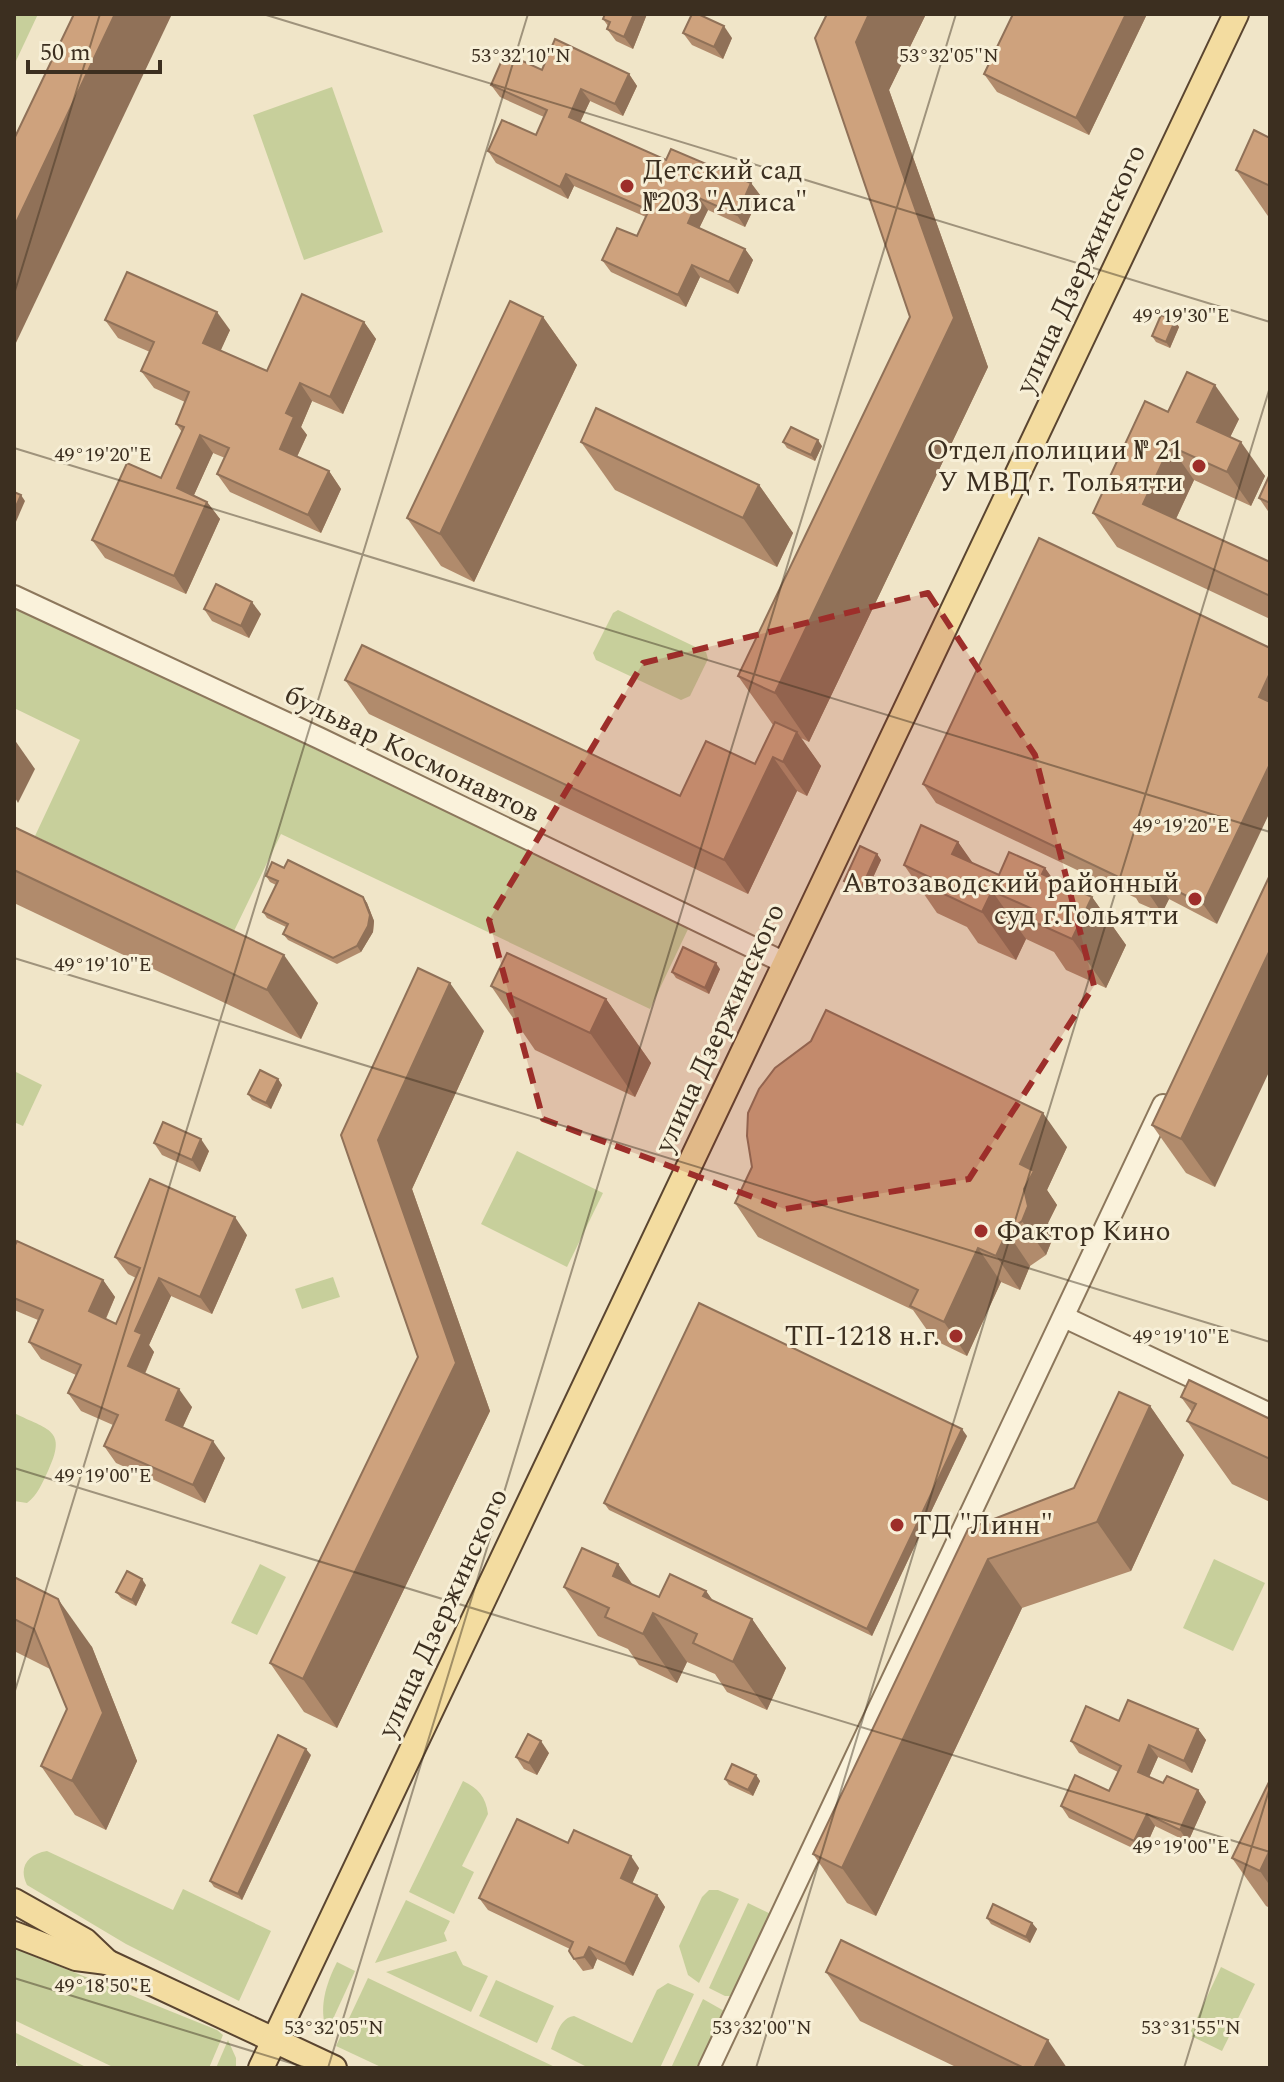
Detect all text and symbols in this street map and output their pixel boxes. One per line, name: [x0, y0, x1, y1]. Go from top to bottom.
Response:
scale bar: [28, 24, 160, 74]
text: 50 m: [40, 35, 91, 71]
text: 53°32'10"N: [471, 41, 571, 71]
text: 53°32'05"N: [899, 41, 999, 71]
street label: улица Дзержинского: [1004, 137, 1158, 402]
place label: Детский сад №203 "Алиса": [643, 149, 808, 224]
marker: Детский сад №203 "Алиса": [618, 177, 636, 195]
text: 49°19'30"E: [1132, 301, 1230, 331]
place label: Отдел полиции № 21 У МВД г. Тольятти: [927, 429, 1183, 504]
text: 49°19'20"E: [54, 440, 152, 470]
marker: Отдел полиции № 21 У МВД г. Тольятти: [1190, 457, 1208, 475]
street label: бульвар Космонавтов: [277, 673, 547, 835]
text: 49°19'20"E: [1132, 811, 1230, 841]
place label: Автозаводский районный суд г.Тольятти: [842, 862, 1179, 937]
marker: Автозаводский районный суд г.Тольятти: [1186, 890, 1204, 908]
street label: улица Дзержинского: [643, 896, 797, 1161]
text: 49°19'10"E: [54, 950, 152, 980]
place label: Фактор Кино: [997, 1210, 1171, 1253]
marker: Фактор Кино: [972, 1222, 990, 1240]
place label: ТП-1218 н.г.: [784, 1315, 940, 1358]
text: 49°19'10"E: [1132, 1322, 1230, 1352]
marker: ТП-1218 н.г.: [947, 1327, 965, 1345]
text: 49°19'00"E: [54, 1461, 152, 1491]
street label: улица Дзержинского: [366, 1481, 520, 1746]
place label: ТД "Линн": [913, 1504, 1053, 1547]
marker: ТД "Линн": [888, 1516, 906, 1534]
text: 49°19'00"E: [1132, 1832, 1230, 1862]
text: 49°18'50"E: [54, 1971, 152, 2001]
text: 53°32'05"N: [284, 2013, 384, 2043]
text: 53°32'00"N: [712, 2013, 812, 2043]
text: 53°31'55"N: [1141, 2013, 1241, 2043]

